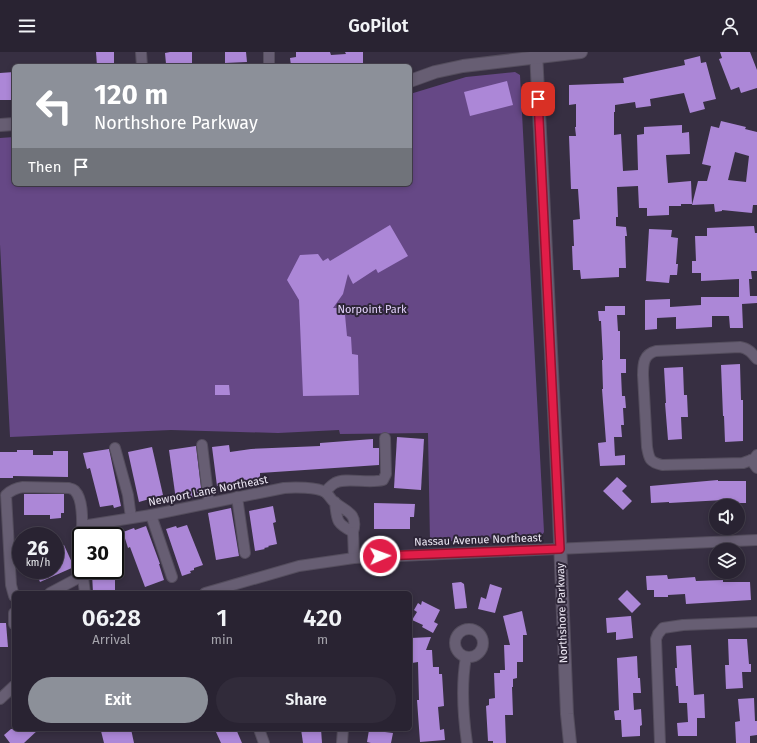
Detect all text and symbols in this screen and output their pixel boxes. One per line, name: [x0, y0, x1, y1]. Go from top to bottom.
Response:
icon: menu: [16, 15, 38, 37]
text: GoPilot: [348, 15, 409, 37]
icon: person: [719, 15, 741, 37]
text: 120 m: [94, 78, 168, 111]
icon: left: [28, 80, 80, 132]
pin: [521, 82, 555, 116]
icon: arrive: [527, 88, 549, 110]
text: Northshore Parkway: [94, 112, 258, 134]
icon: arrive: [70, 156, 92, 178]
text: Then: [28, 158, 62, 176]
park label: Norpoint Park: [337, 303, 407, 316]
street label: Newport Lane Northeast: [147, 473, 269, 509]
map controls: [709, 499, 745, 579]
button: sound: [709, 499, 745, 535]
speed limit sign: 30: [72, 527, 124, 579]
street label: Nassau Avenue Northeast: [414, 531, 542, 549]
position arrow: [359, 535, 401, 577]
text: 26: [27, 536, 49, 560]
button: layers: [709, 543, 745, 579]
text: km/h: [26, 557, 50, 569]
street label: Northshore Parkway: [554, 562, 570, 663]
text: 06:28: [82, 604, 141, 632]
text: 1: [217, 604, 227, 632]
text: 420: [303, 604, 342, 632]
text: Arrival: [92, 632, 130, 647]
text: min: [211, 632, 233, 647]
text: m: [317, 632, 328, 647]
button: Exit: [28, 677, 208, 723]
button: Share: [216, 677, 396, 723]

